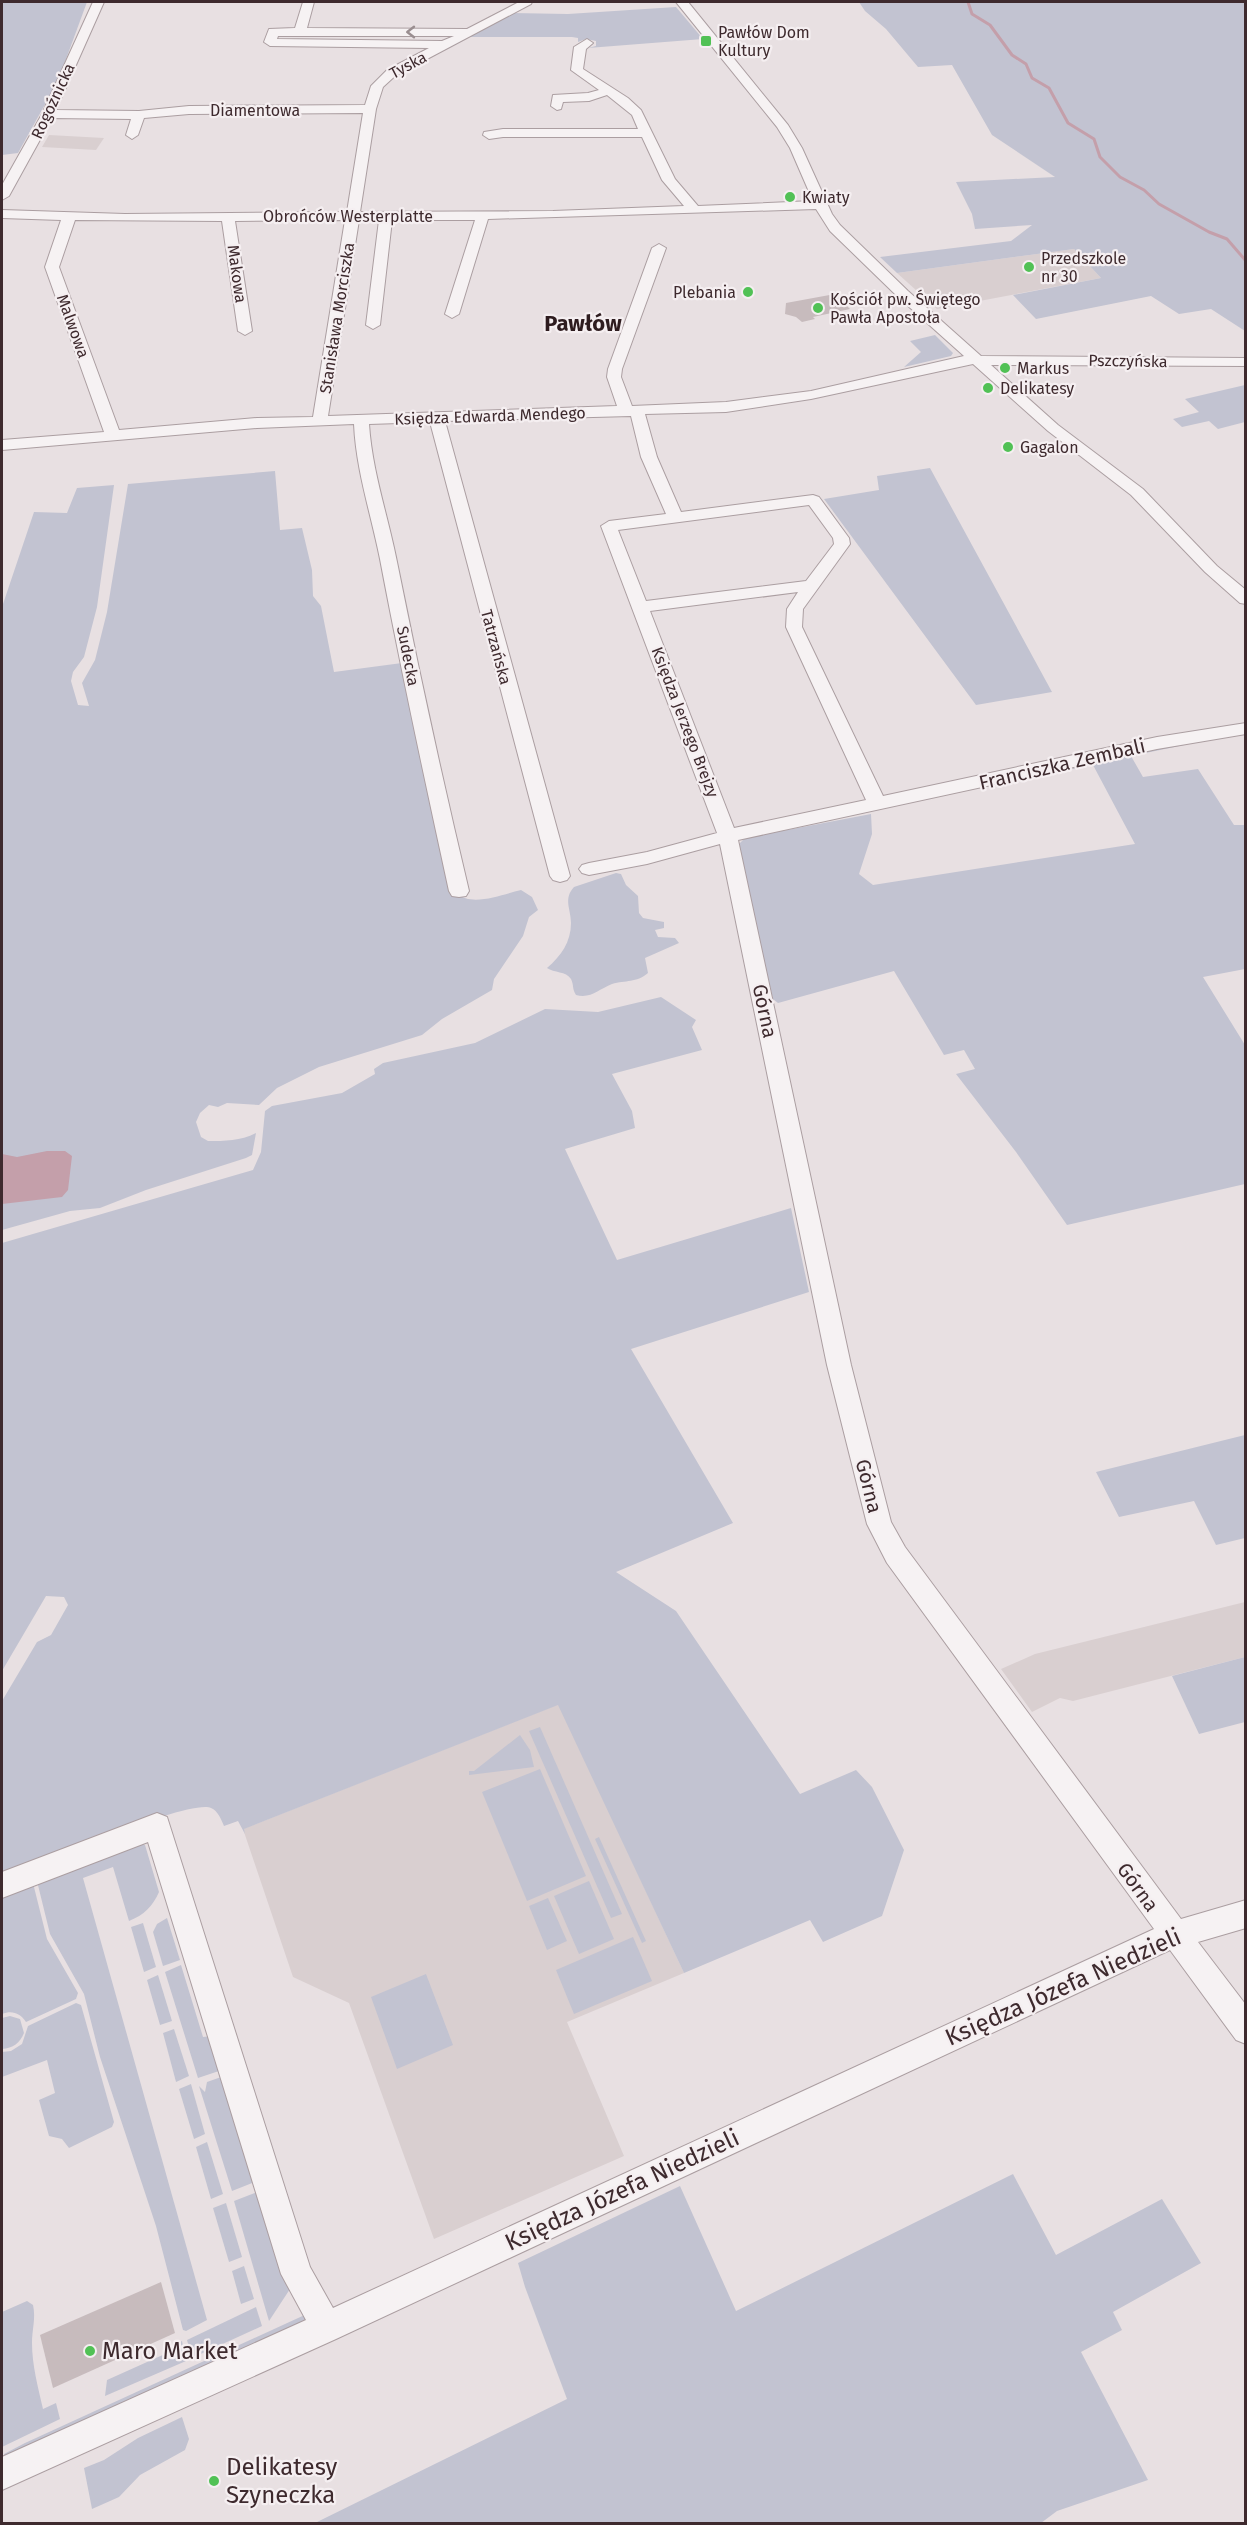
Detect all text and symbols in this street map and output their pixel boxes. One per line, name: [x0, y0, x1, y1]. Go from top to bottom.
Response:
place label: Pawłów Dom Kultury: [718, 23, 810, 60]
one-way arrow: [406, 26, 415, 38]
marker: Pawłów Dom Kultury: [699, 34, 713, 48]
street label: Tyska: [386, 47, 430, 83]
street label: Rogoźnicka: [27, 60, 79, 142]
street label: Diamentowa: [210, 101, 300, 120]
place label: Kwiaty: [802, 188, 850, 207]
marker: Kwiaty: [783, 190, 797, 204]
street label: Obrońców Westerplatte: [263, 207, 433, 226]
street label: Stanisława Morciszka: [316, 241, 358, 395]
street label: Makowa: [224, 244, 250, 304]
place label: Przedszkole nr 30: [1041, 249, 1126, 286]
marker: Przedszkole nr 30: [1022, 260, 1036, 274]
place label: Plebania: [673, 283, 736, 302]
marker: Plebania: [741, 285, 755, 299]
place label: Kościół pw. Świętego Pawła Apostoła: [830, 289, 981, 327]
street label: Malwowa: [53, 292, 93, 360]
marker: Kościół pw. Świętego Pawła Apostoła: [811, 301, 825, 315]
district label: Pawłów: [544, 310, 622, 337]
street label: Pszczyńska: [1088, 351, 1168, 371]
place label: Markus: [1017, 359, 1069, 378]
marker: Markus: [998, 361, 1012, 375]
place label: Delikatesy: [1000, 379, 1074, 398]
marker: Delikatesy: [981, 381, 995, 395]
street label: Księdza Edwarda Mendego: [394, 403, 586, 429]
place label: Gagalon: [1020, 438, 1079, 457]
marker: Gagalon: [1001, 440, 1015, 454]
street label: Tatrzańska: [477, 607, 515, 687]
street label: Sudecka: [393, 624, 423, 688]
street label: Księdza Jerzego Brejzy: [648, 644, 723, 800]
street label: Franciszka Zembali: [976, 733, 1148, 795]
street label: Górna: [748, 982, 782, 1040]
street label: Górna: [851, 1457, 887, 1515]
street label: Górna: [1112, 1858, 1164, 1916]
street label: Księdza Józefa Niedzieli: [941, 1922, 1185, 2052]
street label: Księdza Józefa Niedzieli: [500, 2123, 744, 2257]
place label: Maro Market: [102, 2337, 238, 2365]
marker: Maro Market: [83, 2344, 97, 2358]
place label: Delikatesy Szyneczka: [226, 2453, 338, 2509]
marker: Delikatesy Szyneczka: [207, 2474, 221, 2488]

